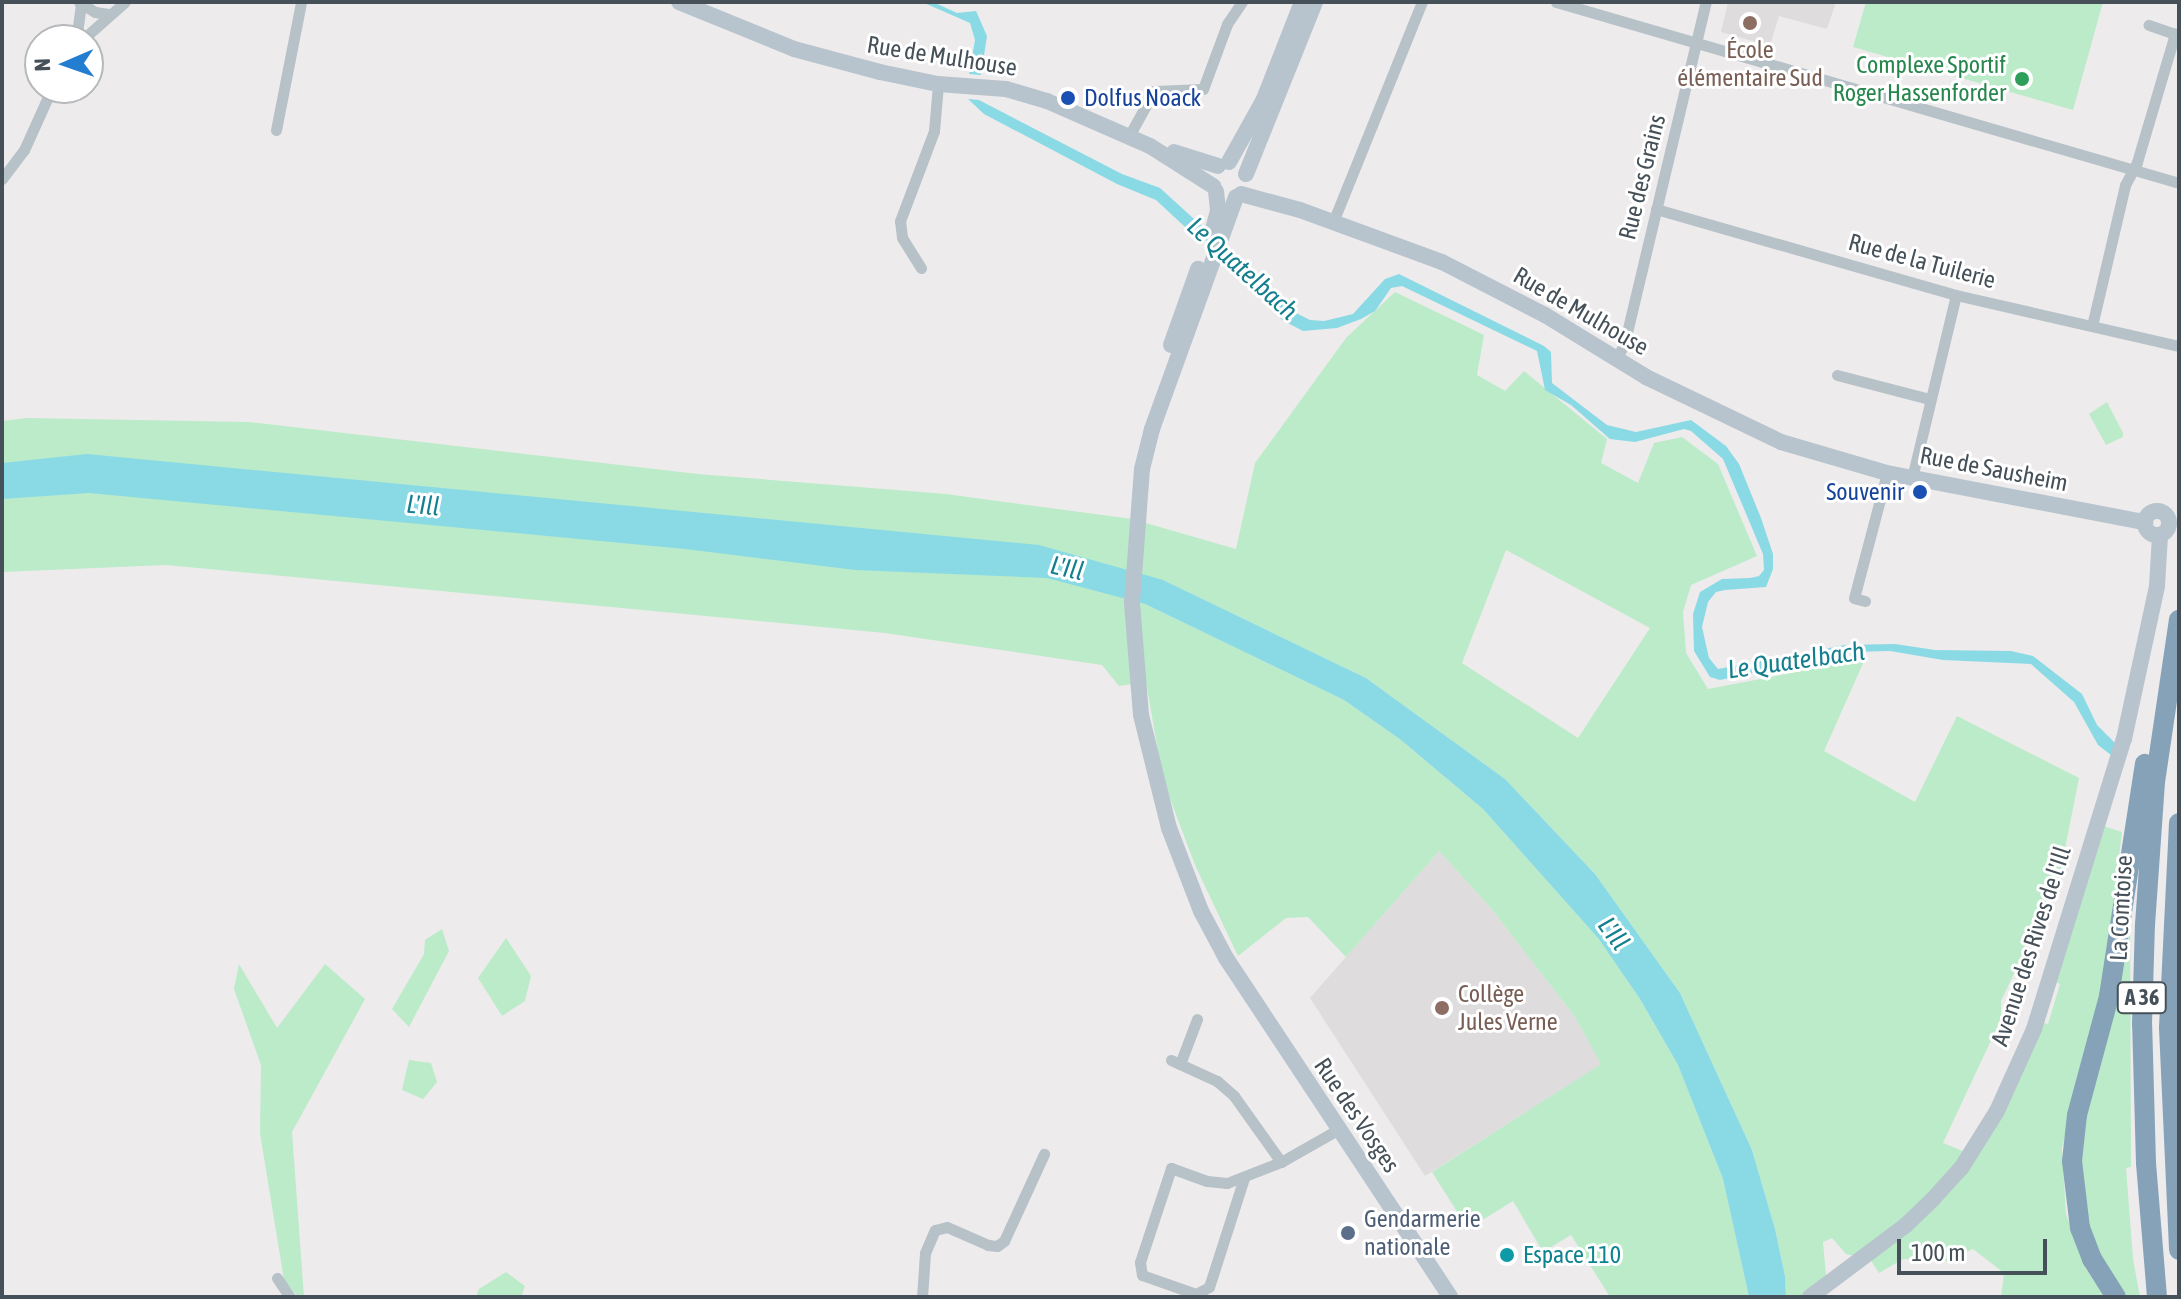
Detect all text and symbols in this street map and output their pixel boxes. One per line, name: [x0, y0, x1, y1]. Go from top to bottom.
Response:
marker: École élémentaire Sud: [1741, 14, 1759, 32]
north arrow: [24, 24, 104, 104]
street label: Rue de Mulhouse: [865, 30, 1019, 82]
place label: École élémentaire Sud: [1677, 36, 1823, 92]
place label: Complexe Sportif Roger Hassenforder: [1833, 51, 2006, 107]
text: N: [29, 58, 55, 72]
marker: Complexe Sportif Roger Hassenforder: [2013, 70, 2031, 88]
place label: Dolfus Noack: [1084, 84, 1201, 112]
marker: Dolfus Noack: [1059, 89, 1077, 107]
street label: Rue des Grains: [1613, 111, 1671, 243]
water label: Le Quatelbach: [1180, 211, 1304, 327]
street label: Rue de la Tuilerie: [1845, 228, 1999, 294]
street label: Rue de Mulhouse: [1508, 261, 1654, 361]
street label: Rue de Sausheim: [1918, 441, 2070, 497]
place label: Souvenir: [1826, 478, 1904, 506]
marker: Souvenir: [1911, 483, 1929, 501]
water label: L'Ill: [405, 489, 441, 523]
water label: L'Ill: [1047, 550, 1087, 588]
water label: Le Quatelbach: [1726, 636, 1866, 686]
street label: Avenue des Rives de l'Ill: [1985, 843, 2077, 1049]
street label: La Comtoise: [2104, 854, 2138, 962]
water label: L'Ill: [1591, 911, 1635, 957]
place label: Collège Jules Verne: [1458, 980, 1558, 1036]
road number: A 36: [2116, 980, 2168, 1016]
marker: Collège Jules Verne: [1433, 999, 1451, 1017]
street label: Rue des Vosges: [1308, 1052, 1406, 1178]
place label: Gendarmerie nationale: [1364, 1205, 1481, 1261]
scale bar: [1901, 1223, 2051, 1273]
marker: Gendarmerie nationale: [1339, 1224, 1357, 1242]
text: 100 m: [1911, 1239, 1965, 1266]
place label: Espace 110: [1523, 1241, 1621, 1269]
marker: Espace 110: [1498, 1246, 1516, 1264]

